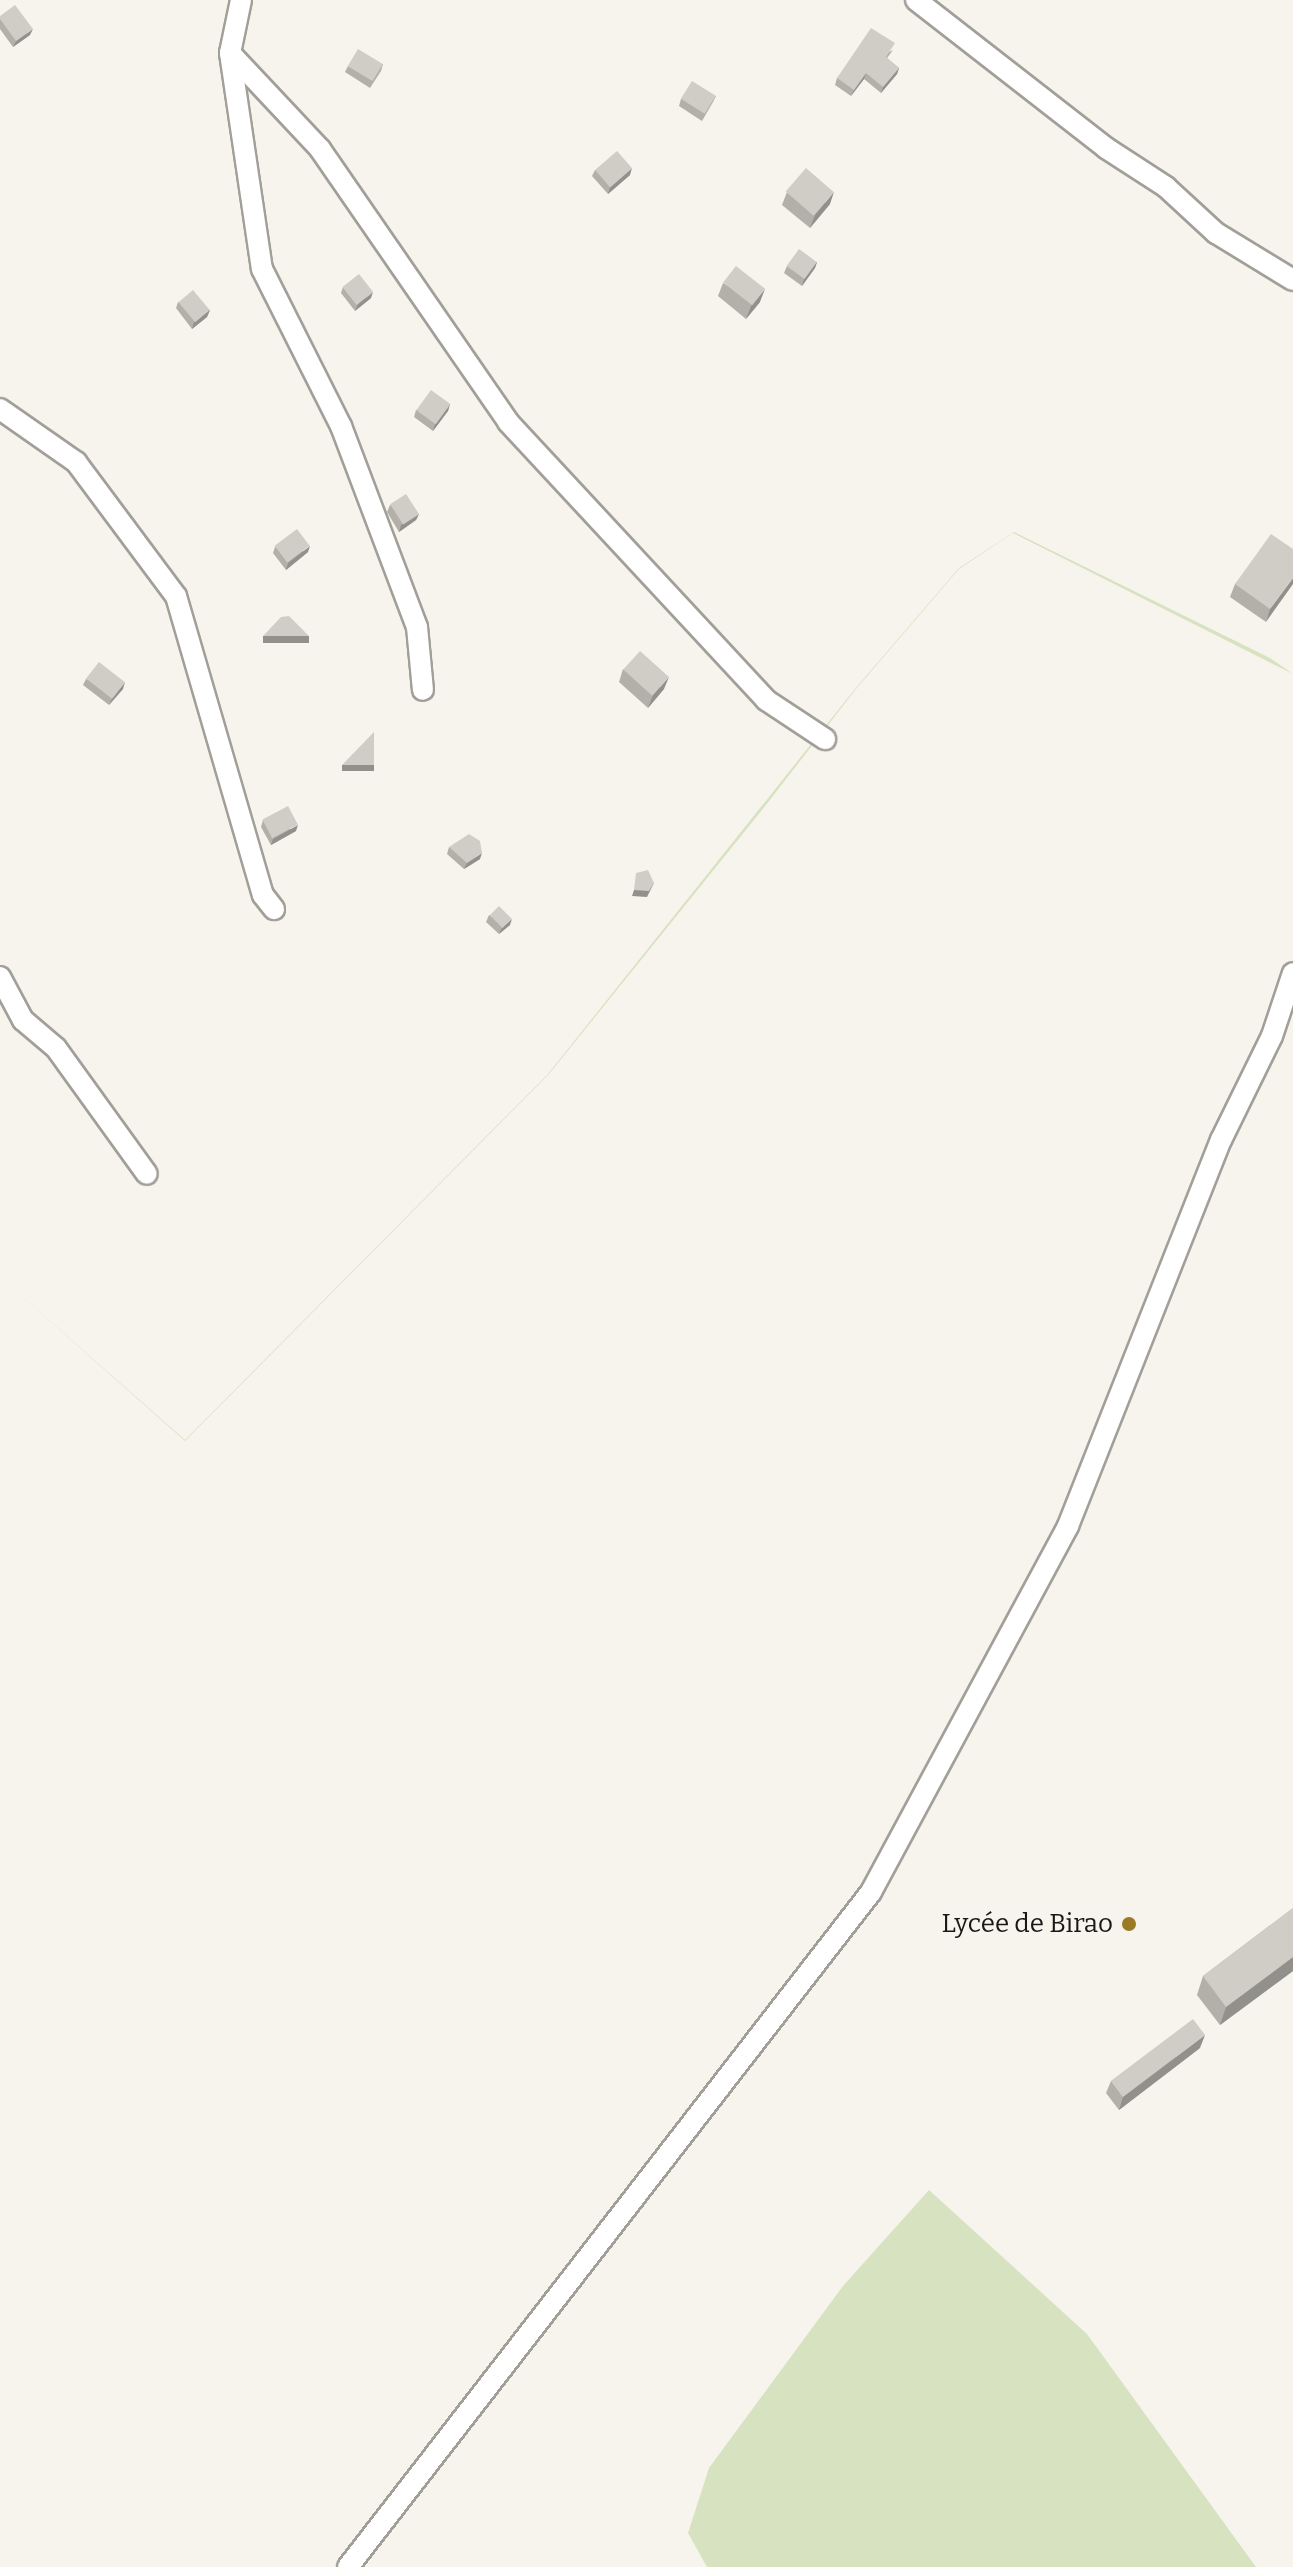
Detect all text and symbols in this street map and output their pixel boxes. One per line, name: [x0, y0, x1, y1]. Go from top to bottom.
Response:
place label: Lycée de Birao: [941, 1908, 1113, 1940]
marker: Lycée de Birao: [1120, 1915, 1138, 1933]

